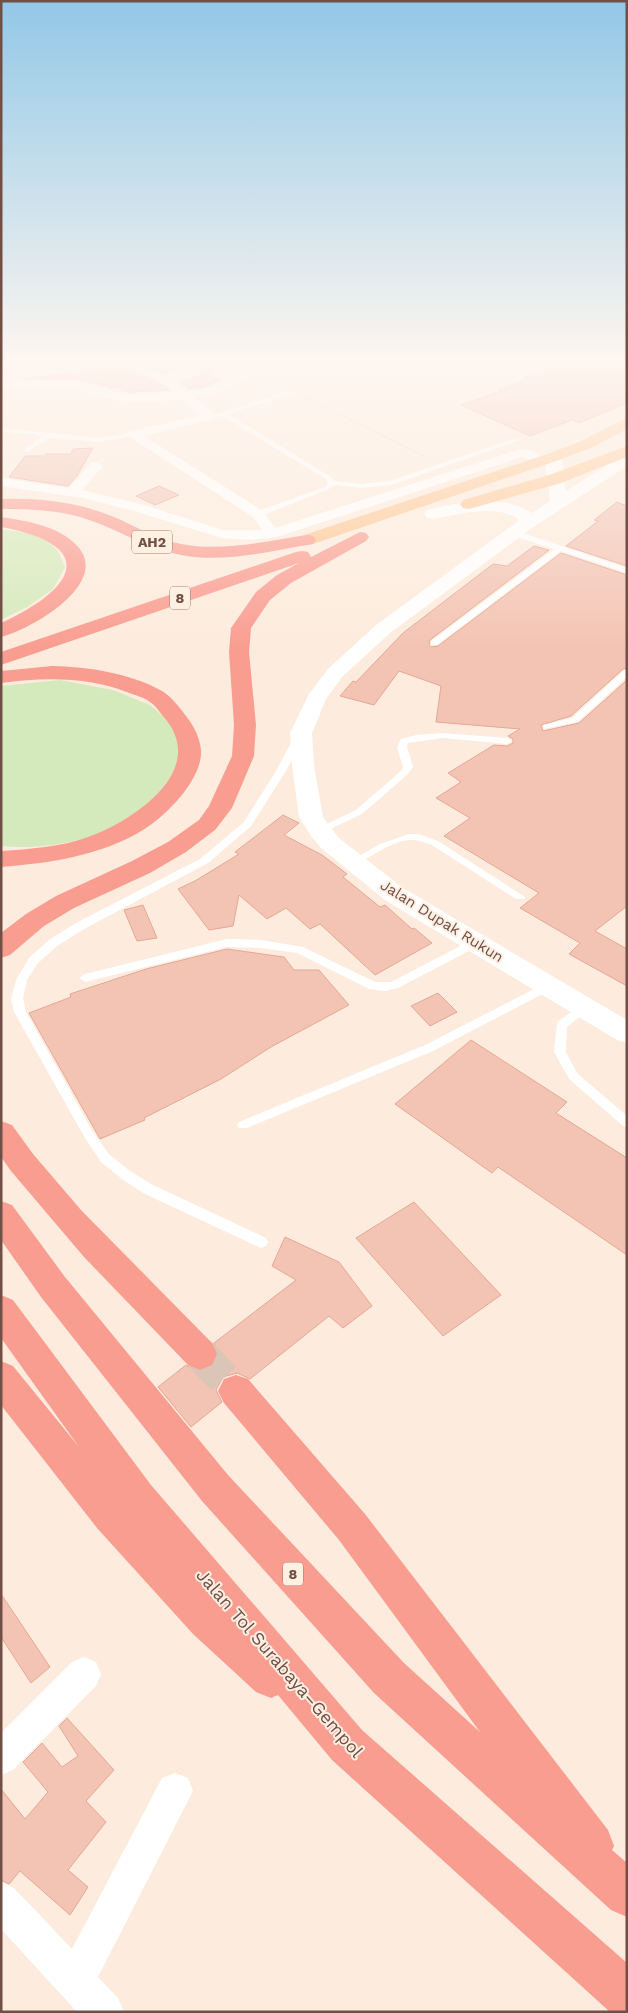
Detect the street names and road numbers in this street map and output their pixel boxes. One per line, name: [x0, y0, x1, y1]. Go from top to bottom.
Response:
road number: AH2: [132, 530, 172, 554]
road number: 8: [170, 586, 190, 610]
street label: Jalan Dupak Rukun: [377, 876, 507, 966]
road number: 8: [283, 1562, 303, 1586]
street label: Jalan Tol Surabaya–Gempol: [192, 1564, 368, 1762]

